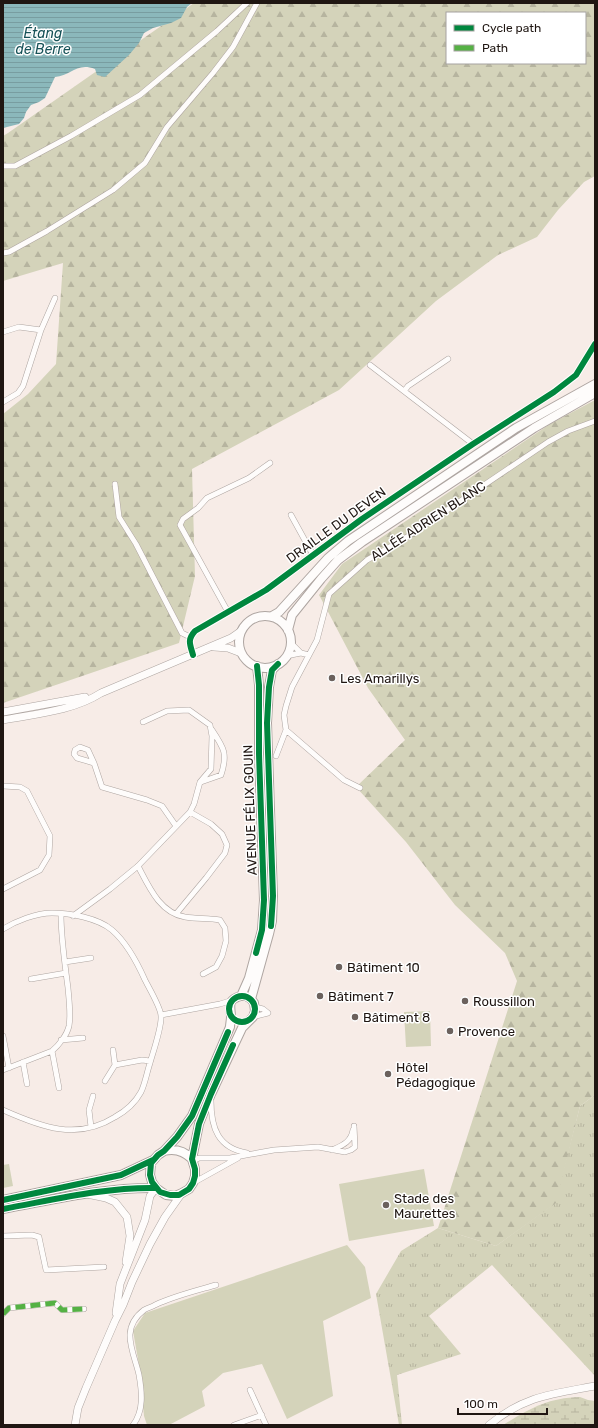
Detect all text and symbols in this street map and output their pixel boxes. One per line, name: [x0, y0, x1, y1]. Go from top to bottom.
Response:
legend: [446, 12, 586, 64]
text: Cycle path: [482, 21, 541, 35]
water label: Étang de Berre: [15, 24, 71, 58]
text: Path: [482, 41, 508, 55]
street label: ALLÉE ADRIEN BLANC: [368, 478, 489, 564]
street label: DRAILLE DU DEVEN: [284, 484, 388, 566]
place label: Les Amarillys: [340, 671, 420, 686]
marker: Les Amarillys: [327, 673, 337, 683]
street label: AVENUE FÉLIX GOUIN: [240, 744, 260, 876]
place label: Bâtiment 10: [347, 960, 420, 975]
marker: Bâtiment 10: [334, 962, 344, 972]
place label: Bâtiment 7: [328, 989, 394, 1004]
marker: Bâtiment 7: [315, 991, 325, 1001]
place label: Roussillon: [473, 994, 535, 1009]
marker: Roussillon: [460, 996, 470, 1006]
place label: Bâtiment 8: [363, 1010, 430, 1025]
marker: Bâtiment 8: [350, 1012, 360, 1022]
place label: Provence: [458, 1024, 515, 1039]
marker: Provence: [445, 1026, 455, 1036]
place label: Hôtel Pédagogique: [396, 1060, 475, 1091]
marker: Hôtel Pédagogique: [383, 1069, 393, 1079]
place label: Stade des Maurettes: [394, 1191, 456, 1221]
marker: Stade des Maurettes: [381, 1200, 391, 1210]
scale bar: [458, 1390, 547, 1416]
text: 100 m: [464, 1397, 498, 1411]

